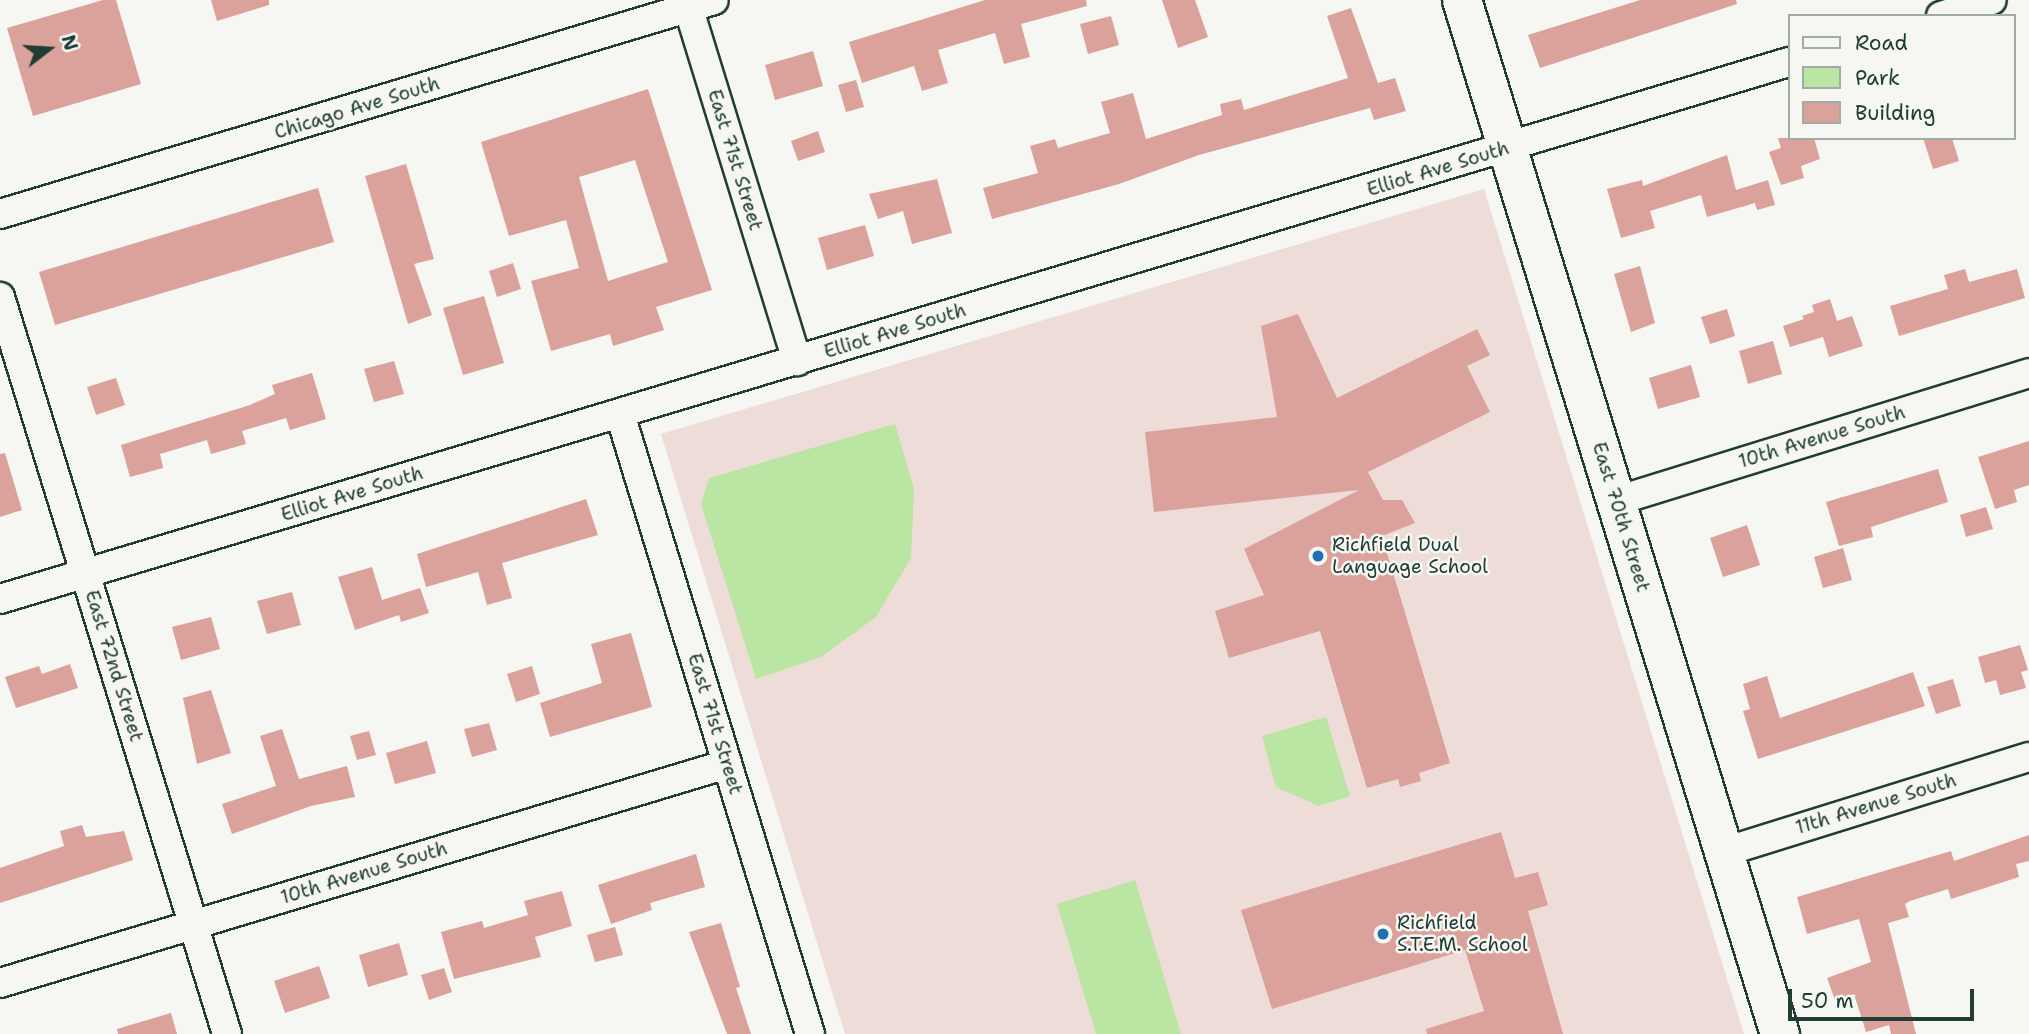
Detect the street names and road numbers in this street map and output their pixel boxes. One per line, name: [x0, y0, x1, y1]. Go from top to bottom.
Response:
street label: Chicago Ave South: [272, 72, 442, 144]
street label: East 71st Street: [703, 87, 767, 233]
street label: Elliot Ave South: [1364, 137, 1512, 201]
street label: Elliot Ave South: [821, 299, 969, 363]
street label: 10th Avenue South: [1736, 401, 1908, 473]
street label: East 70th Street: [1587, 439, 1655, 595]
street label: Elliot Ave South: [278, 462, 426, 526]
street label: East 72nd Street: [80, 587, 148, 745]
street label: East 71st Street: [683, 651, 747, 797]
street label: 11th Avenue South: [1793, 769, 1959, 839]
street label: 10th Avenue South: [278, 837, 450, 909]

